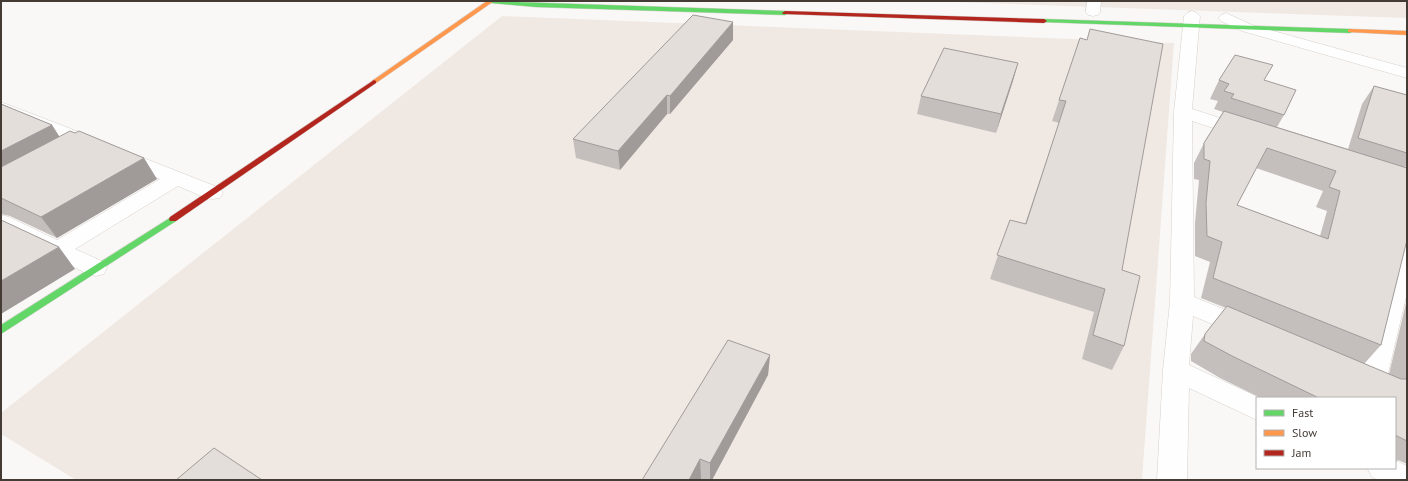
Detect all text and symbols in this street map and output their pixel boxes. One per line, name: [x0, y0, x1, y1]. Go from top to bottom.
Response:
legend: [1256, 397, 1396, 469]
text: Fast: [1292, 405, 1313, 420]
text: Slow: [1292, 425, 1317, 440]
text: Jam: [1291, 445, 1311, 460]

